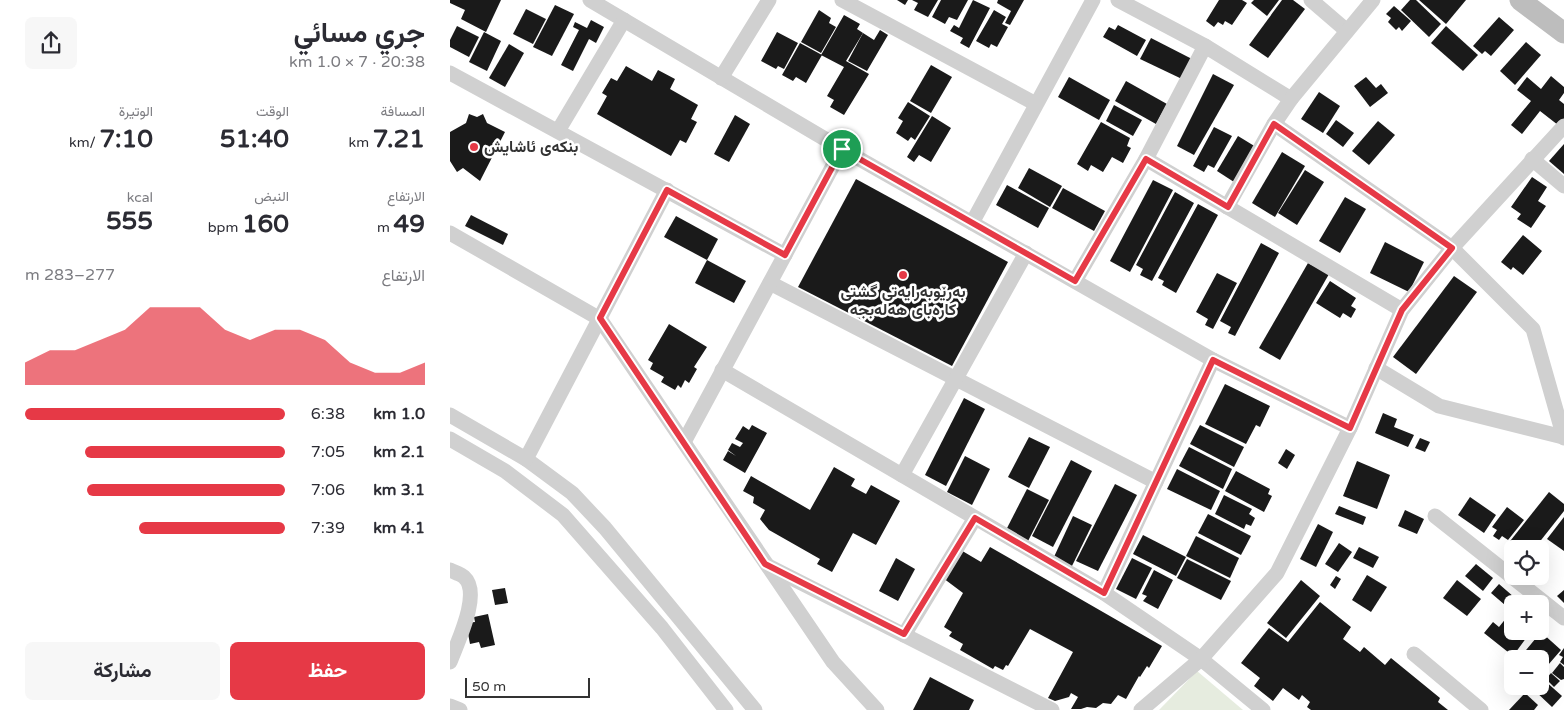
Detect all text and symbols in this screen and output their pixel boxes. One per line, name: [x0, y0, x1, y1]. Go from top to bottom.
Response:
text: جري مسائي: [294, 16, 425, 50]
button: share: [25, 17, 77, 69]
text: 20:38 · 7 × 1.0 km: [289, 52, 425, 72]
text: الوتيرة: [119, 103, 153, 120]
text: الوقت: [256, 103, 289, 120]
text: المسافة: [381, 103, 425, 120]
text: 7:10: [99, 124, 153, 154]
text: 51:40: [220, 124, 289, 154]
text: 7.21: [373, 124, 425, 154]
pin: [821, 128, 863, 170]
text: /km: [69, 134, 99, 151]
text: km: [349, 134, 373, 151]
icon: arrive: [828, 135, 856, 163]
place label: بنکەی ئاشایش: [484, 137, 579, 157]
marker: بنکەی ئاشایش: [468, 141, 480, 153]
text: النبض: [254, 188, 289, 205]
text: الارتفاع: [387, 188, 425, 205]
text: kcal: [127, 189, 153, 206]
text: 555: [106, 206, 153, 236]
text: 160: [242, 209, 289, 239]
text: 49: [394, 209, 425, 239]
text: bpm: [208, 219, 242, 236]
text: m: [377, 219, 394, 236]
text: 277–283 m: [25, 265, 115, 285]
text: الارتفاع: [382, 266, 425, 286]
marker: بەرێوبەرایەتی گشتی کارەبای هەلەبجە: [897, 269, 909, 281]
place label: بەرێوبەرایەتی گشتی کارەبای هەلەبجە: [840, 282, 966, 320]
text: 6:38: [311, 404, 345, 424]
text: 1.0 km: [373, 404, 425, 424]
text: 7:05: [311, 442, 345, 462]
text: 2.1 km: [373, 442, 425, 462]
text: 7:06: [311, 480, 345, 500]
text: 3.1 km: [373, 480, 425, 500]
text: 7:39: [311, 518, 345, 538]
text: 4.1 km: [373, 518, 425, 538]
map controls: [1504, 540, 1549, 695]
button: locate: [1504, 540, 1549, 585]
button: +: [1504, 595, 1549, 640]
button: مشاركة: [25, 642, 220, 700]
button: حفظ: [230, 642, 425, 700]
button: −: [1504, 650, 1549, 695]
scale bar: [465, 675, 590, 698]
text: 50 m: [472, 678, 506, 695]

